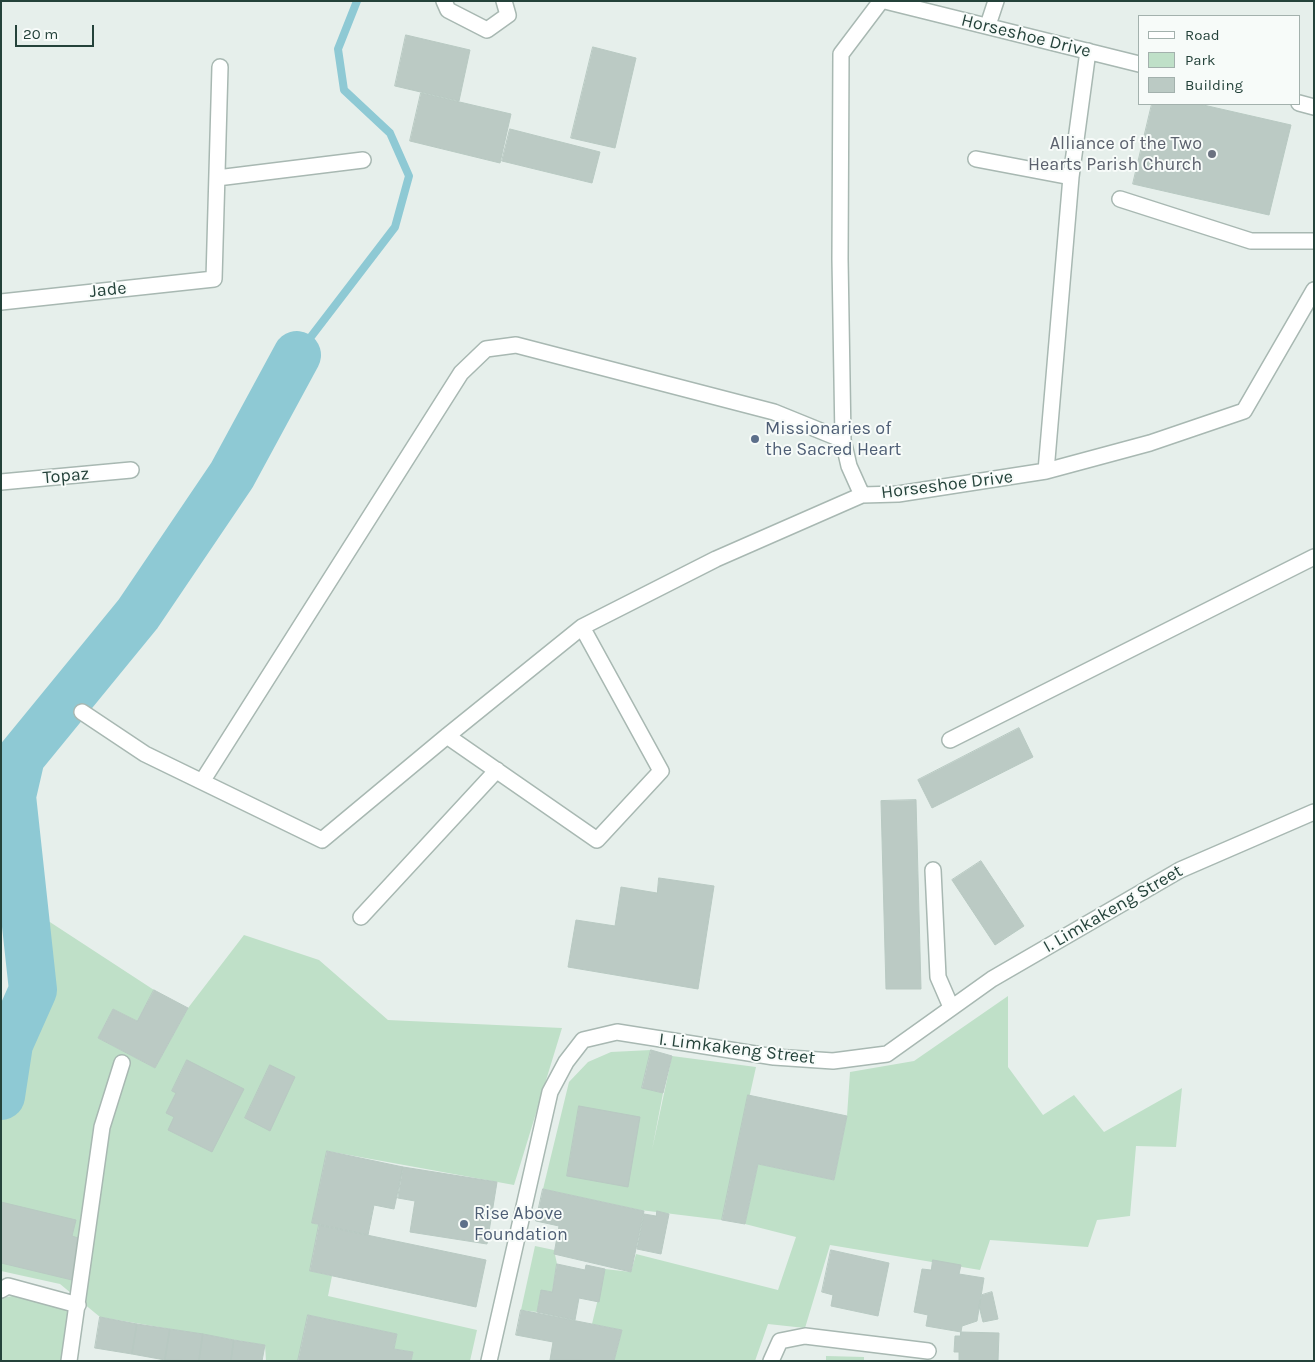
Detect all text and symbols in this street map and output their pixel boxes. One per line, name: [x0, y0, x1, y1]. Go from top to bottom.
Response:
street label: Horseshoe Drive: [959, 9, 1093, 63]
scale bar: [18, 15, 96, 47]
legend: [1138, 15, 1300, 105]
text: 20 m: [23, 25, 58, 43]
text: Road: [1185, 26, 1220, 44]
text: Park: [1185, 51, 1215, 69]
text: Building: [1185, 76, 1243, 94]
place label: Alliance of the Two Hearts Parish Church: [1028, 133, 1202, 176]
marker: Alliance of the Two Hearts Parish Church: [1206, 148, 1218, 160]
street label: Jade: [88, 277, 128, 303]
place label: Missionaries of the Sacred Heart: [765, 418, 901, 460]
marker: Missionaries of the Sacred Heart: [749, 433, 761, 445]
street label: Topaz: [42, 463, 90, 489]
street label: Horseshoe Drive: [880, 466, 1014, 504]
street label: I. Limkakeng Street: [1039, 860, 1187, 958]
street label: I. Limkakeng Street: [658, 1029, 816, 1069]
place label: Rise Above Foundation: [474, 1203, 568, 1246]
marker: Rise Above Foundation: [458, 1218, 470, 1230]

